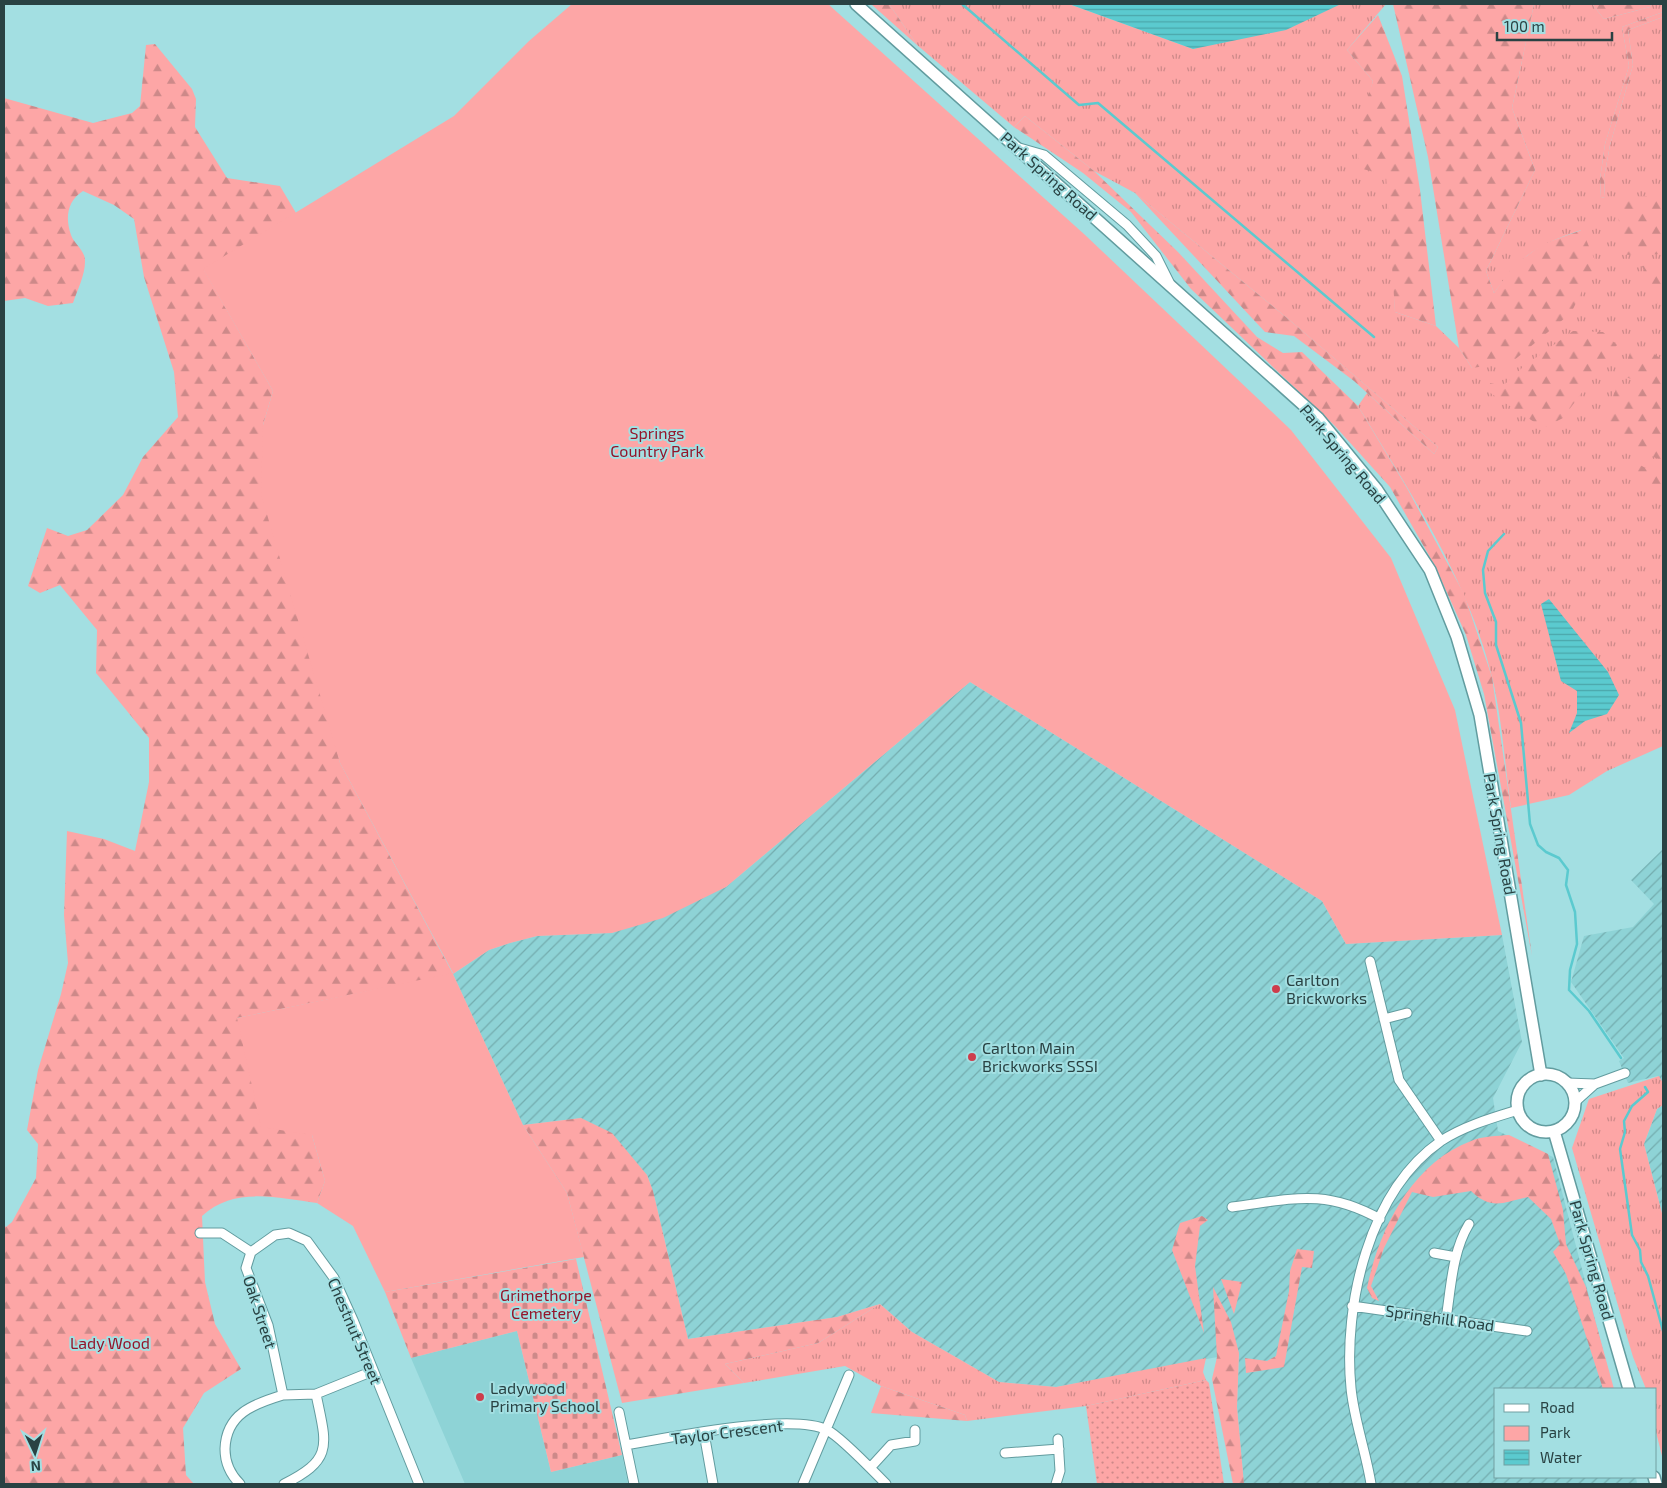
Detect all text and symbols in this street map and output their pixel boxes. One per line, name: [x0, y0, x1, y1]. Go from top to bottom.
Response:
scale bar: [1497, 10, 1612, 42]
text: 100 m: [1504, 17, 1545, 35]
street label: Park Spring Road: [997, 127, 1102, 224]
street label: Park Spring Road: [1296, 400, 1390, 507]
park label: Springs Country Park: [610, 423, 704, 460]
street label: Park Spring Road: [1480, 771, 1521, 896]
place label: Carlton Brickworks: [1286, 970, 1367, 1007]
marker: Carlton Brickworks: [1270, 983, 1282, 995]
place label: Carlton Main Brickworks SSSI: [982, 1038, 1098, 1075]
marker: Carlton Main Brickworks SSSI: [966, 1051, 978, 1063]
street label: Park Spring Road: [1566, 1198, 1619, 1322]
street label: Oak Street: [240, 1273, 281, 1351]
street label: Chestnut Street: [324, 1275, 386, 1387]
park label: Grimethorpe Cemetery: [500, 1285, 592, 1322]
street label: Springhill Road: [1384, 1300, 1496, 1335]
park label: Lady Wood: [70, 1333, 150, 1352]
place label: Ladywood Primary School: [490, 1378, 600, 1415]
legend: [1494, 1388, 1657, 1478]
marker: Ladywood Primary School: [474, 1391, 486, 1403]
text: Road: [1540, 1398, 1575, 1416]
street label: Taylor Crescent: [670, 1415, 784, 1448]
text: Park: [1540, 1423, 1571, 1441]
north arrow: [10, 1428, 60, 1478]
text: Water: [1540, 1448, 1582, 1466]
text: N: [30, 1458, 42, 1475]

